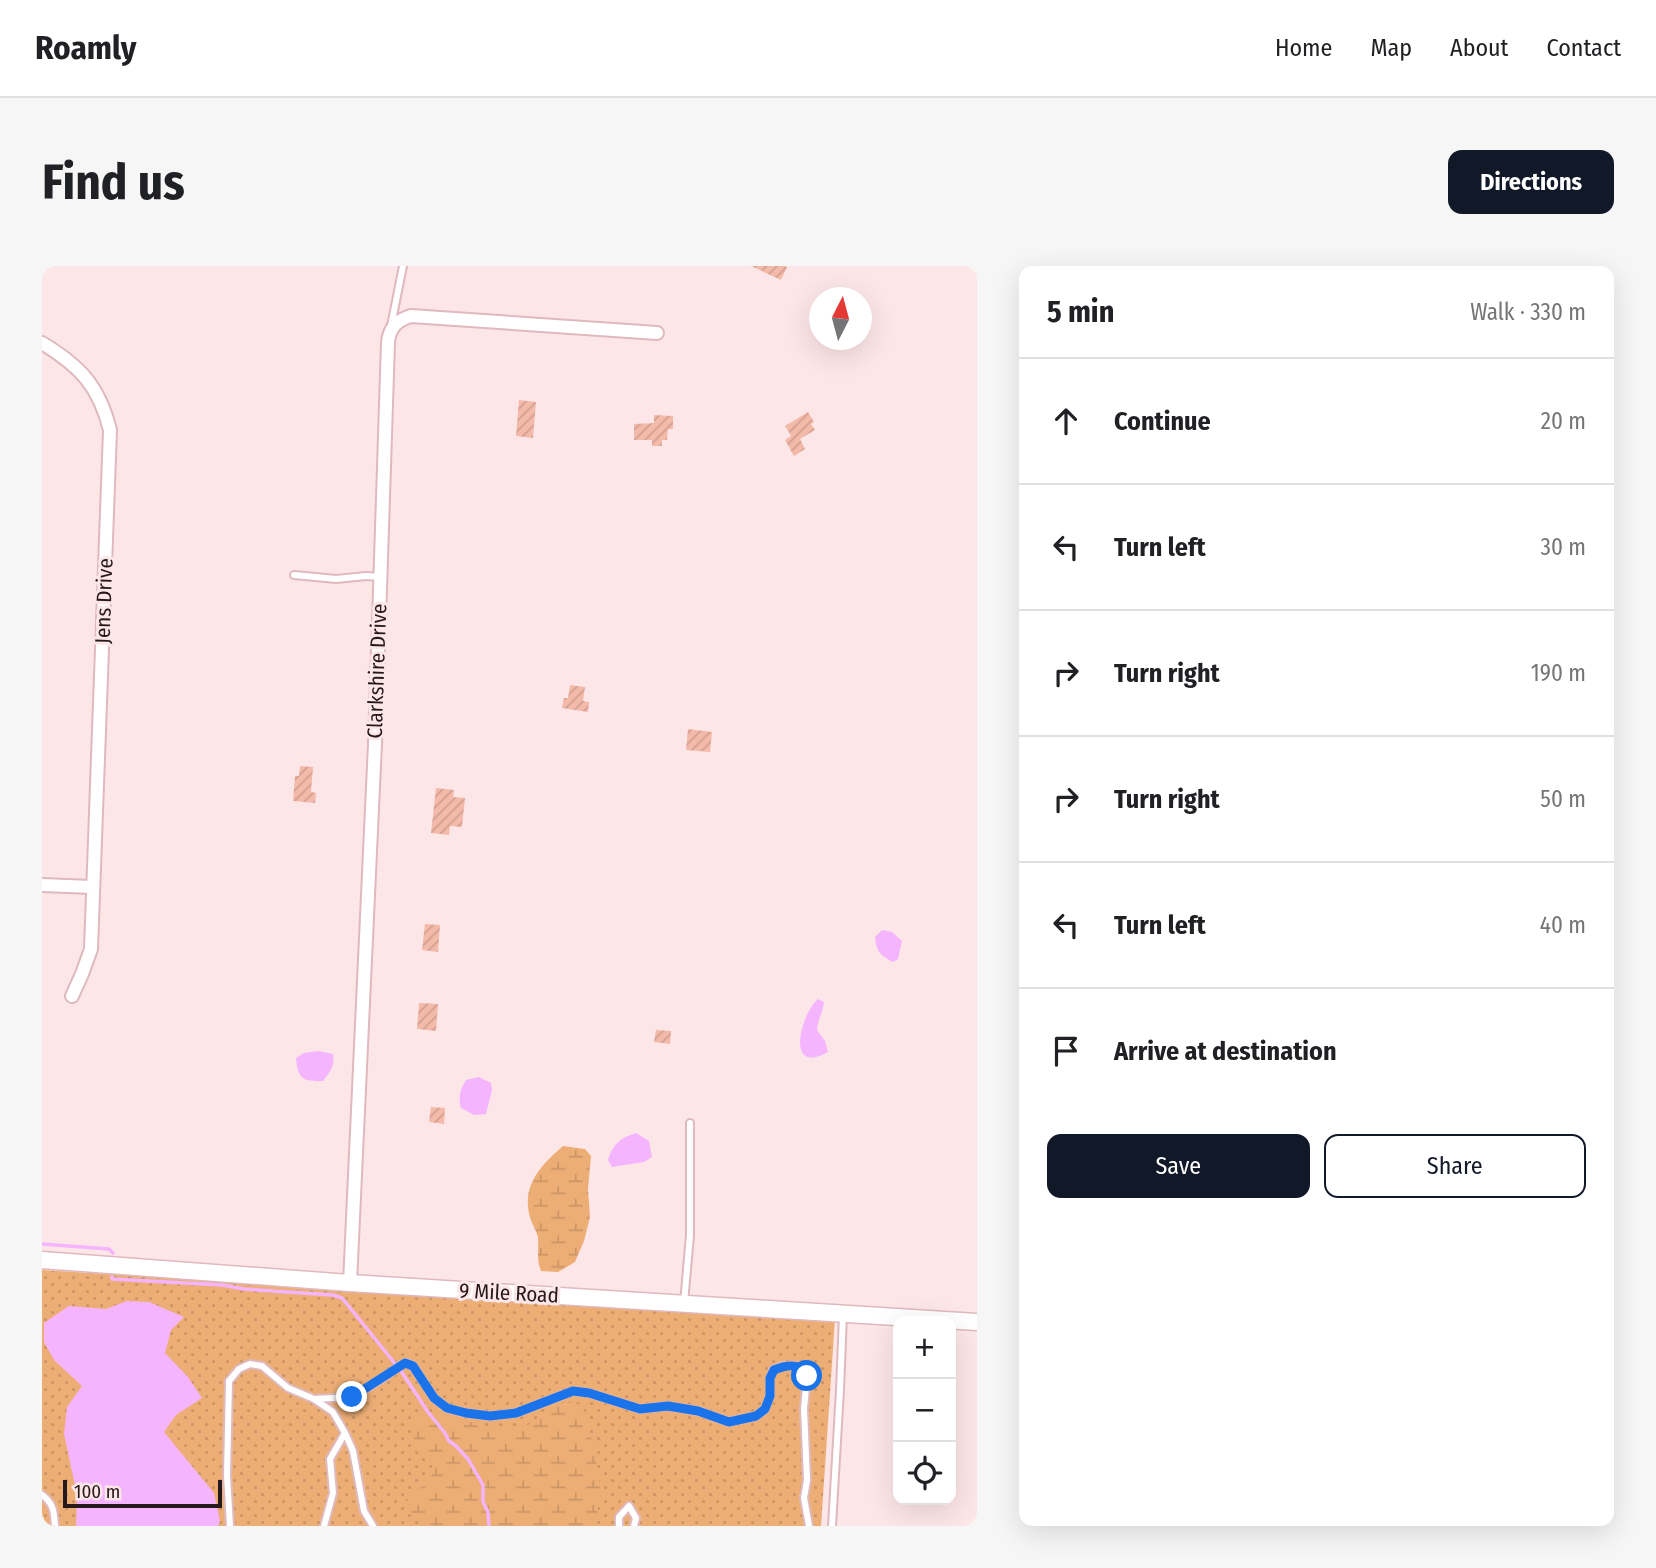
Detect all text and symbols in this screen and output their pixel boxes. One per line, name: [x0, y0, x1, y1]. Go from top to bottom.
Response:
text: Roamly: [35, 28, 136, 68]
text: Home: [1275, 34, 1332, 62]
text: Map: [1370, 34, 1412, 62]
text: About: [1450, 34, 1508, 62]
text: Contact: [1546, 34, 1621, 62]
button: Directions: [1448, 150, 1614, 214]
text: Find us: [42, 153, 185, 212]
north arrow: [809, 287, 872, 350]
text: 5 min: [1047, 294, 1114, 330]
text: Walk · 330 m: [1470, 298, 1586, 326]
icon: ahead: [1047, 402, 1085, 440]
text: Continue: [1114, 406, 1211, 437]
text: 20 m: [1541, 407, 1586, 435]
icon: left: [1047, 528, 1085, 566]
text: Turn left: [1114, 532, 1206, 563]
text: 30 m: [1541, 533, 1586, 561]
street label: Jens Drive: [90, 558, 118, 644]
street label: Clarkshire Drive: [362, 603, 392, 739]
icon: right: [1047, 654, 1085, 692]
text: Turn right: [1114, 658, 1220, 689]
text: 190 m: [1531, 659, 1586, 687]
icon: right: [1047, 780, 1085, 818]
text: Turn right: [1114, 784, 1220, 815]
text: 50 m: [1540, 785, 1586, 813]
icon: left: [1047, 906, 1085, 944]
text: Turn left: [1114, 910, 1206, 941]
text: 40 m: [1540, 911, 1586, 939]
icon: arrive: [1047, 1032, 1085, 1070]
text: Arrive at destination: [1114, 1036, 1337, 1067]
button: Save: [1047, 1134, 1310, 1198]
button: Share: [1324, 1134, 1586, 1198]
street label: 9 Mile Road: [459, 1277, 559, 1309]
map controls: [893, 1316, 956, 1505]
button: +: [893, 1316, 956, 1379]
route start: [791, 1360, 822, 1391]
button: −: [893, 1379, 956, 1442]
route end: [336, 1381, 367, 1412]
button: locate: [893, 1442, 956, 1505]
scale bar: [63, 1477, 222, 1509]
text: 100 m: [74, 1480, 120, 1503]

